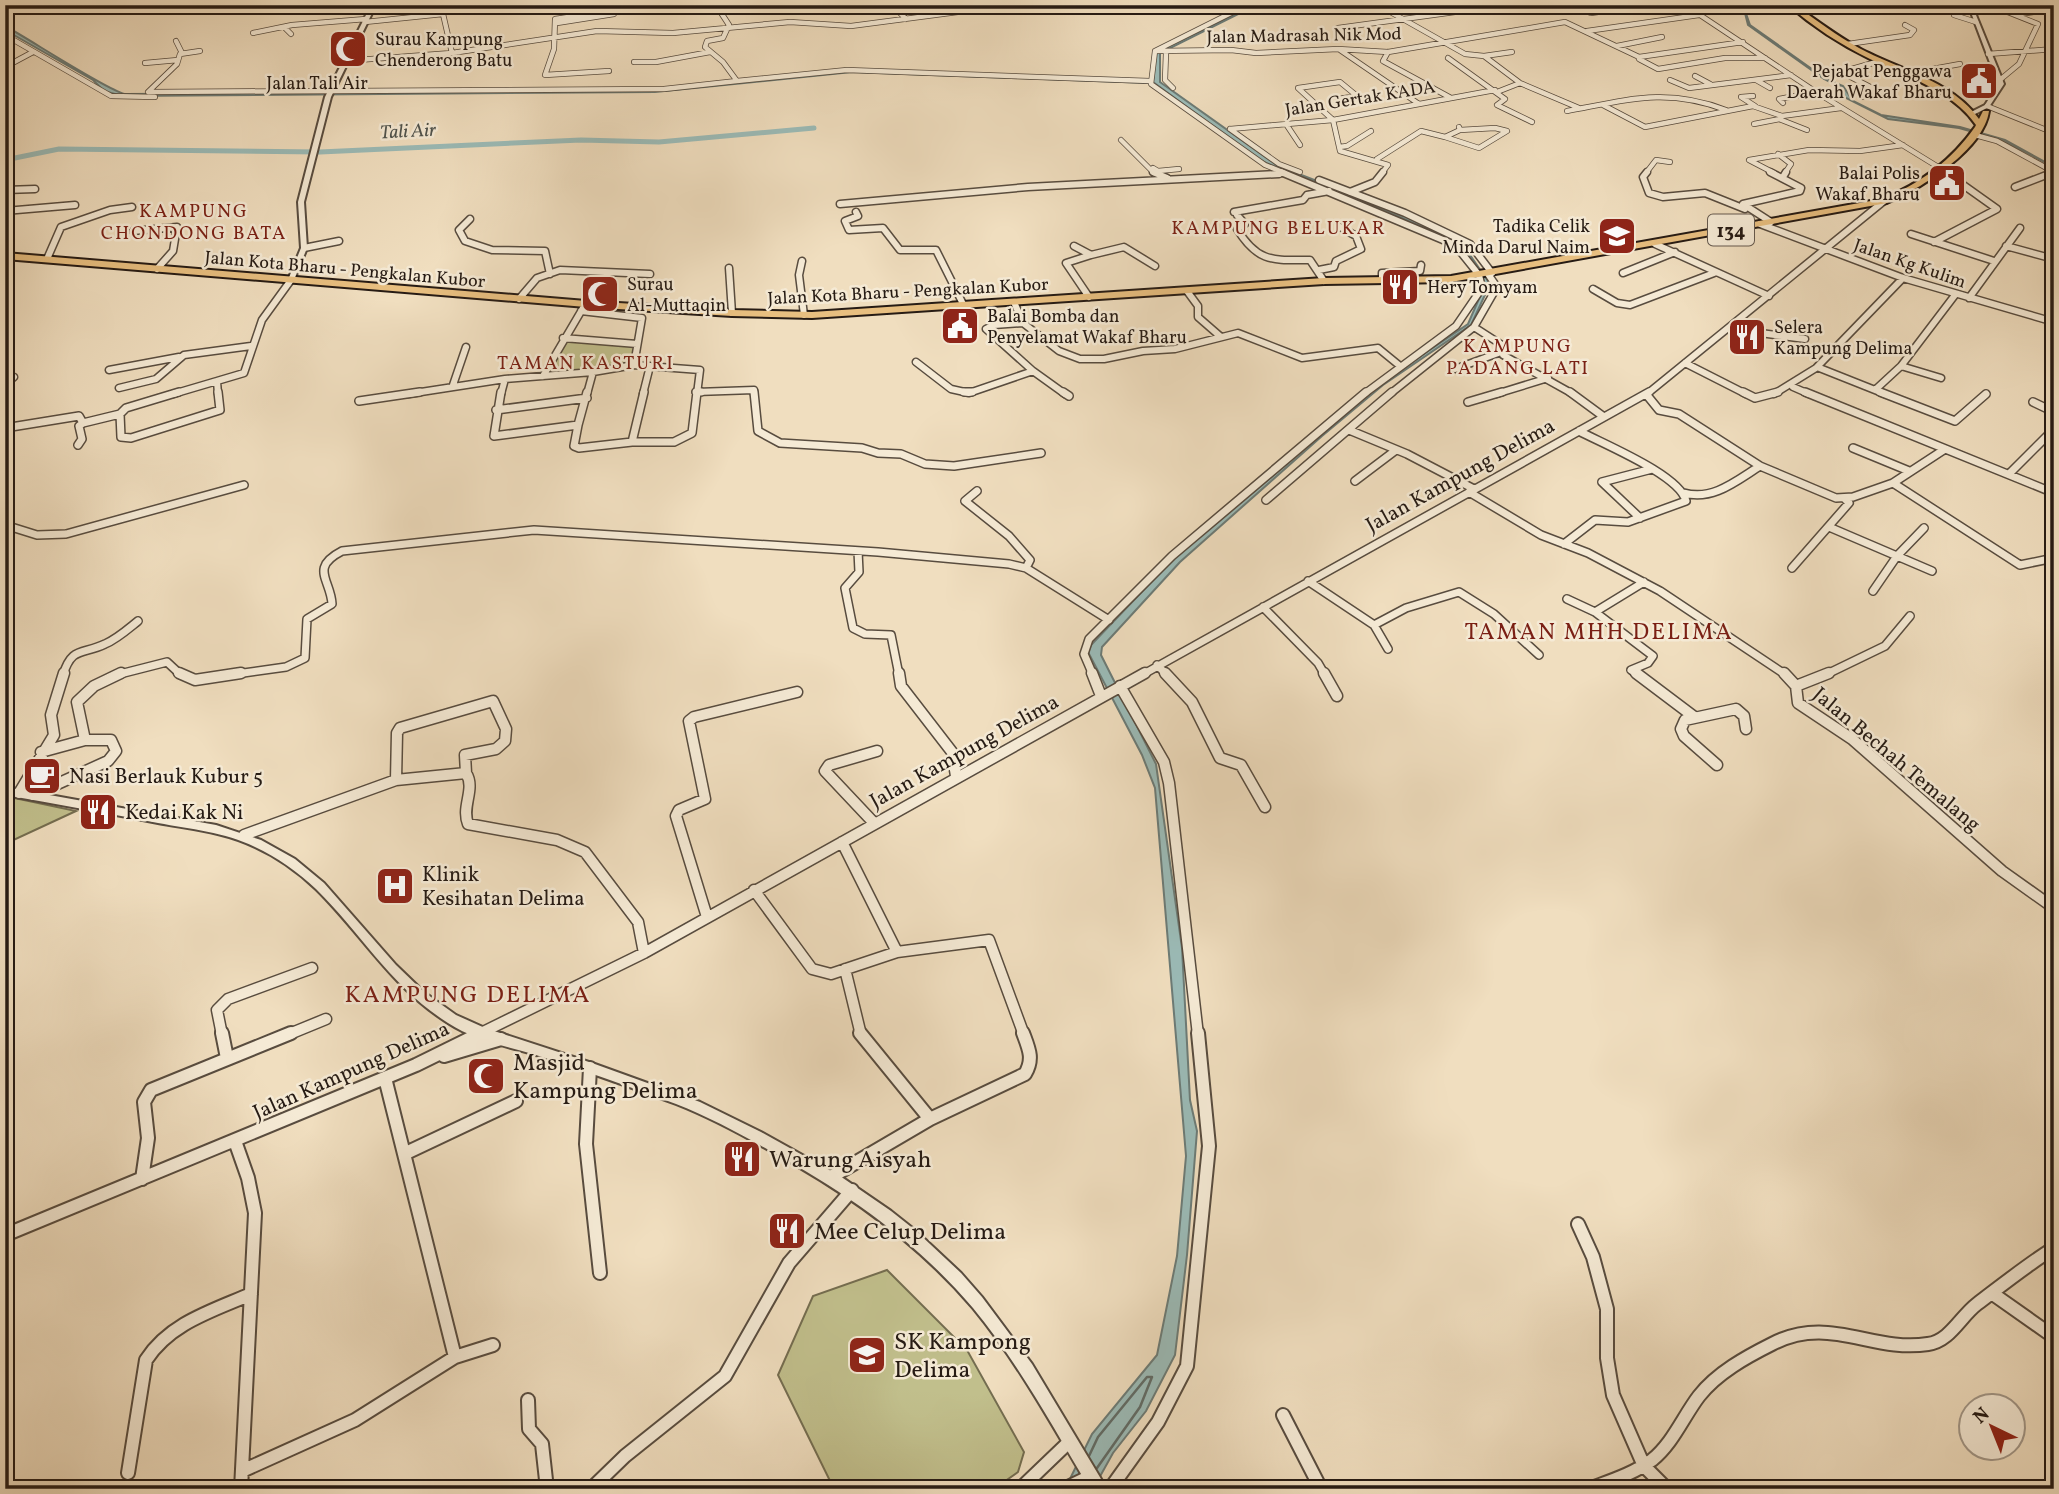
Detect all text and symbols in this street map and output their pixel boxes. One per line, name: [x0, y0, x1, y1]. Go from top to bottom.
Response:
street label: Jalan Madrasah Nik Mod: [1206, 22, 1402, 51]
mosque icon: Surau Kampung Chenderong Batu: [327, 28, 369, 70]
place label: Surau Kampung Chenderong Batu: [375, 28, 512, 74]
place label: Pejabat Penggawa Daerah Wakaf Bharu: [1786, 60, 1952, 106]
public building icon: Pejabat Penggawa Daerah Wakaf Bharu: [1958, 60, 2000, 102]
street label: Jalan Tali Air: [266, 72, 368, 97]
street label: Jalan Gertak KADA: [1283, 75, 1437, 124]
water label: Tali Air: [379, 118, 438, 146]
place label: Balai Polis Wakaf Bharu: [1815, 162, 1920, 208]
public building icon: Balai Polis Wakaf Bharu: [1926, 162, 1968, 204]
district label: KAMPUNG CHONDONG BATA: [101, 199, 287, 247]
road number: 134: [1708, 214, 1754, 246]
place label: Tadika Celik Minda Darul Naim: [1442, 215, 1590, 261]
school or university icon: Tadika Celik Minda Darul Naim: [1596, 215, 1638, 257]
district label: KAMPUNG BELUKAR: [1171, 216, 1387, 242]
street label: Jalan Kg Kulim: [1850, 233, 1969, 295]
street label: Jalan Kota Bharu - Pengkalan Kubor: [204, 246, 487, 295]
restaurant icon: Hery Tomyam: [1379, 266, 1421, 308]
mosque icon: Surau Al-Muttaqin: [579, 273, 621, 315]
place label: Surau Al-Muttaqin: [627, 273, 726, 319]
street label: Jalan Kota Bharu - Pengkalan Kubor: [767, 273, 1050, 312]
place label: Hery Tomyam: [1427, 276, 1538, 301]
public building icon: Balai Bomba dan Penyelamat Wakaf Bharu: [939, 305, 981, 347]
place label: Balai Bomba dan Penyelamat Wakaf Bharu: [987, 305, 1187, 351]
restaurant icon: Selera Kampung Delima: [1726, 316, 1768, 358]
place label: Selera Kampung Delima: [1774, 316, 1913, 362]
district label: KAMPUNG PADANG LATI: [1446, 334, 1590, 382]
district label: TAMAN KASTURI: [497, 351, 675, 377]
street label: Jalan Kampung Delima: [1361, 412, 1561, 540]
district label: TAMAN MHH DELIMA: [1464, 617, 1734, 649]
street label: Jalan Bechah Temalang: [1806, 681, 1986, 839]
street label: Jalan Kampung Delima: [865, 688, 1065, 816]
cafe icon: Nasi Berlauk Kubur 5: [21, 755, 63, 797]
place label: Nasi Berlauk Kubur 5: [69, 763, 263, 792]
restaurant icon: Kedai Kak Ni: [77, 791, 119, 833]
place label: Kedai Kak Ni: [125, 799, 243, 828]
place label: Klinik Kesihatan Delima: [422, 861, 585, 914]
hospital icon: Klinik Kesihatan Delima: [374, 865, 416, 907]
district label: KAMPUNG DELIMA: [345, 979, 591, 1013]
street label: Jalan Kampung Delima: [249, 1015, 455, 1128]
place label: Masjid Kampung Delima: [513, 1047, 698, 1109]
mosque icon: Masjid Kampung Delima: [465, 1055, 507, 1097]
restaurant icon: Warung Aisyah: [721, 1138, 763, 1180]
place label: Warung Aisyah: [769, 1144, 931, 1178]
restaurant icon: Mee Celup Delima: [766, 1210, 808, 1252]
place label: Mee Celup Delima: [814, 1216, 1006, 1250]
place label: SK Kampong Delima: [894, 1326, 1031, 1388]
school or university icon: SK Kampong Delima: [846, 1334, 888, 1376]
north arrow: [1958, 1392, 2028, 1462]
text: N: [1968, 1402, 1996, 1430]

